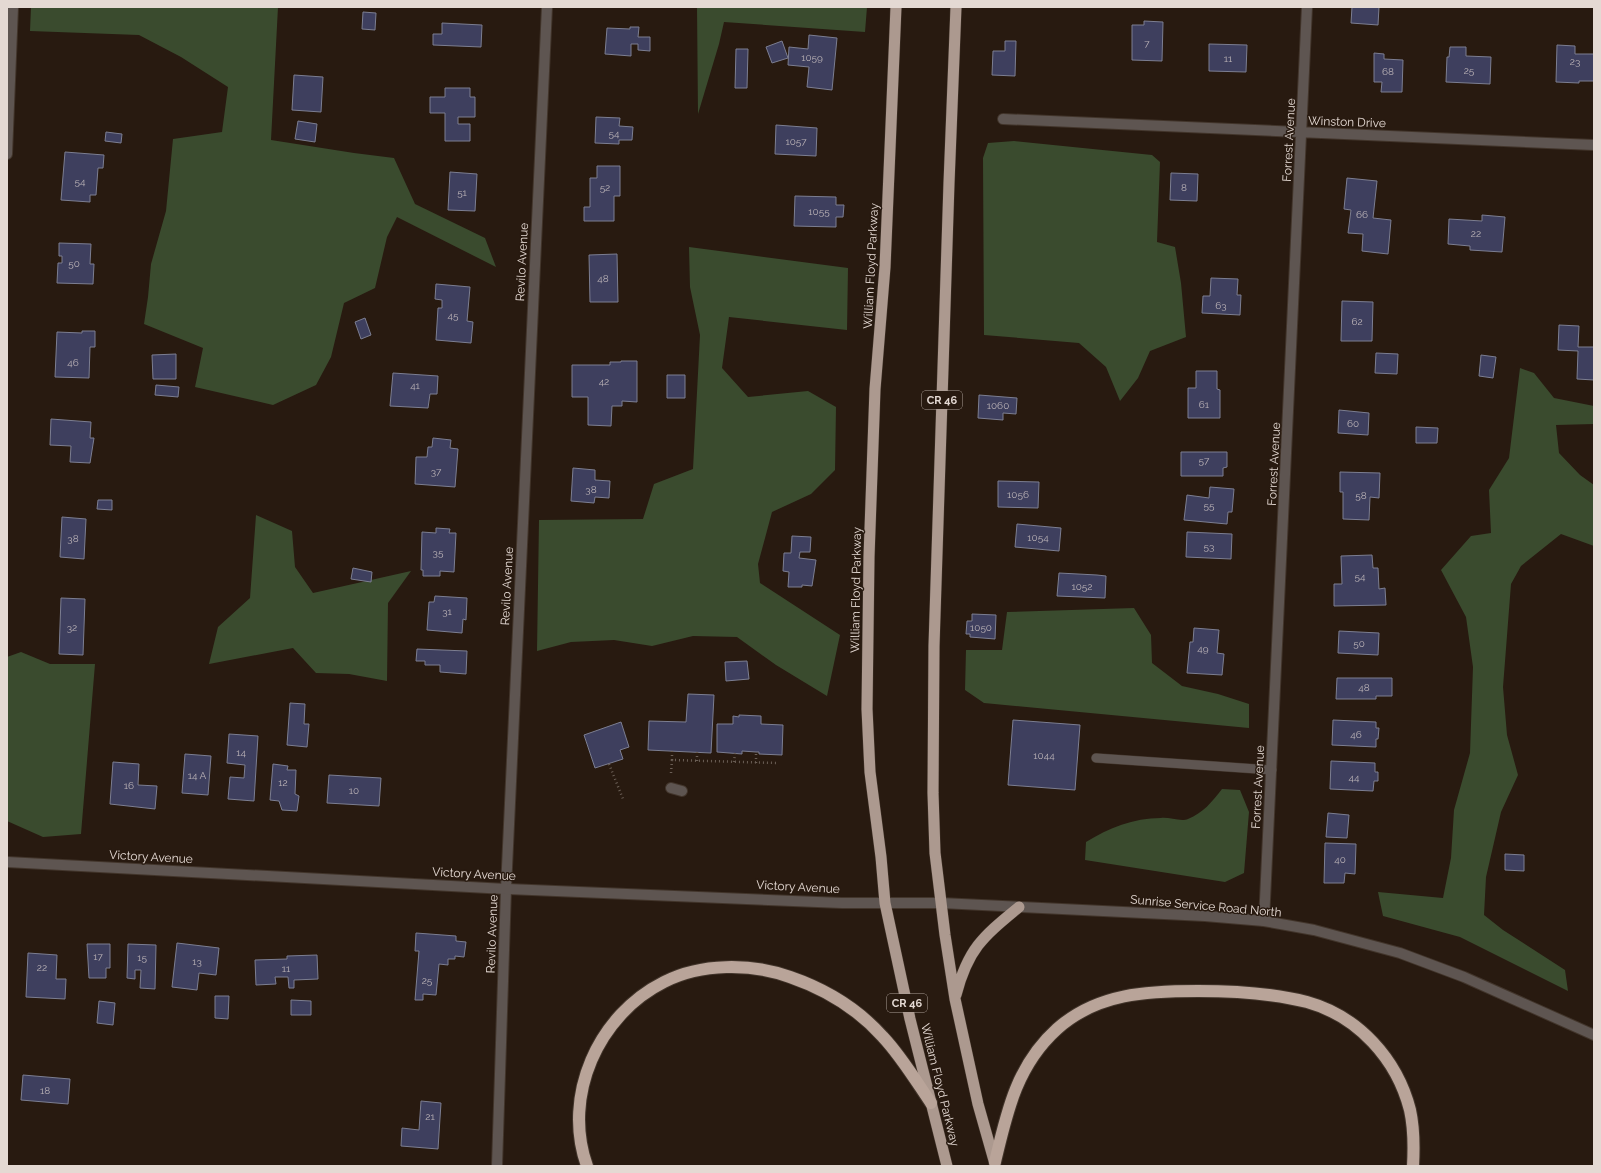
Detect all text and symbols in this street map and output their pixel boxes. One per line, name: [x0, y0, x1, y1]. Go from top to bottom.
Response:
house number: 7: [1144, 38, 1150, 49]
house number: 1059: [801, 52, 823, 63]
house number: 11: [1224, 53, 1233, 64]
house number: 23: [1570, 56, 1580, 67]
house number: 25: [1464, 65, 1475, 76]
house number: 68: [1382, 66, 1394, 77]
street label: Forrest Avenue: [1280, 98, 1298, 182]
street label: Winston Drive: [1308, 114, 1386, 130]
house number: 54: [609, 128, 620, 139]
house number: 1057: [785, 136, 807, 147]
house number: 54: [75, 176, 86, 187]
house number: 52: [600, 182, 610, 193]
house number: 8: [1181, 182, 1187, 193]
house number: 51: [457, 187, 468, 198]
street label: William Floyd Parkway: [861, 202, 881, 329]
house number: 1055: [808, 206, 830, 217]
house number: 66: [1356, 209, 1368, 220]
street label: Revilo Avenue: [513, 222, 531, 302]
house number: 22: [1471, 228, 1481, 239]
house number: 50: [68, 258, 80, 269]
house number: 48: [597, 273, 609, 284]
house number: 63: [1215, 300, 1227, 311]
house number: 45: [448, 310, 459, 321]
house number: 62: [1351, 316, 1363, 327]
house number: 46: [67, 357, 79, 368]
house number: 42: [599, 376, 609, 387]
house number: 41: [410, 380, 421, 391]
road number: CR 46: [922, 391, 962, 409]
house number: 61: [1199, 399, 1210, 410]
house number: 1060: [987, 400, 1009, 411]
house number: 60: [1347, 418, 1359, 429]
street label: Forrest Avenue: [1265, 422, 1283, 506]
house number: 57: [1199, 455, 1210, 466]
house number: 37: [431, 466, 442, 477]
house number: 38: [585, 484, 597, 495]
house number: 1056: [1007, 489, 1029, 500]
house number: 58: [1355, 490, 1367, 501]
house number: 55: [1204, 500, 1215, 511]
street label: William Floyd Parkway: [848, 526, 864, 653]
house number: 1054: [1027, 532, 1049, 543]
house number: 38: [67, 533, 79, 544]
house number: 53: [1204, 541, 1214, 552]
street label: Revilo Avenue: [498, 546, 516, 626]
house number: 35: [433, 547, 444, 558]
house number: 54: [1355, 571, 1366, 582]
house number: 1052: [1071, 581, 1093, 592]
house number: 31: [442, 606, 453, 617]
house number: 32: [67, 622, 77, 633]
house number: 1050: [970, 622, 992, 633]
house number: 50: [1353, 638, 1365, 649]
house number: 49: [1197, 643, 1209, 654]
house number: 48: [1358, 682, 1370, 693]
house number: 46: [1350, 729, 1362, 740]
street label: Forrest Avenue: [1249, 745, 1267, 829]
house number: 14: [236, 747, 246, 758]
house number: 1044: [1033, 750, 1055, 761]
house number: 14 A: [188, 770, 207, 781]
house number: 44: [1349, 772, 1360, 783]
house number: 12: [278, 777, 288, 788]
house number: 16: [124, 780, 134, 791]
house number: 10: [349, 785, 359, 796]
street label: Victory Avenue: [109, 848, 193, 866]
house number: 40: [1334, 854, 1346, 865]
street label: Victory Avenue: [432, 865, 516, 883]
street label: Victory Avenue: [756, 878, 840, 896]
street label: Sunrise Service Road North: [1130, 892, 1282, 920]
street label: Revilo Avenue: [484, 894, 500, 974]
house number: 17: [93, 951, 103, 962]
house number: 15: [137, 952, 147, 963]
house number: 13: [192, 956, 202, 967]
house number: 22: [37, 962, 47, 973]
house number: 11: [282, 963, 291, 974]
house number: 25: [422, 975, 433, 986]
road number: CR 46: [887, 994, 927, 1012]
street label: William Floyd Parkway: [918, 1022, 962, 1148]
house number: 18: [40, 1085, 50, 1096]
house number: 21: [425, 1111, 435, 1122]

